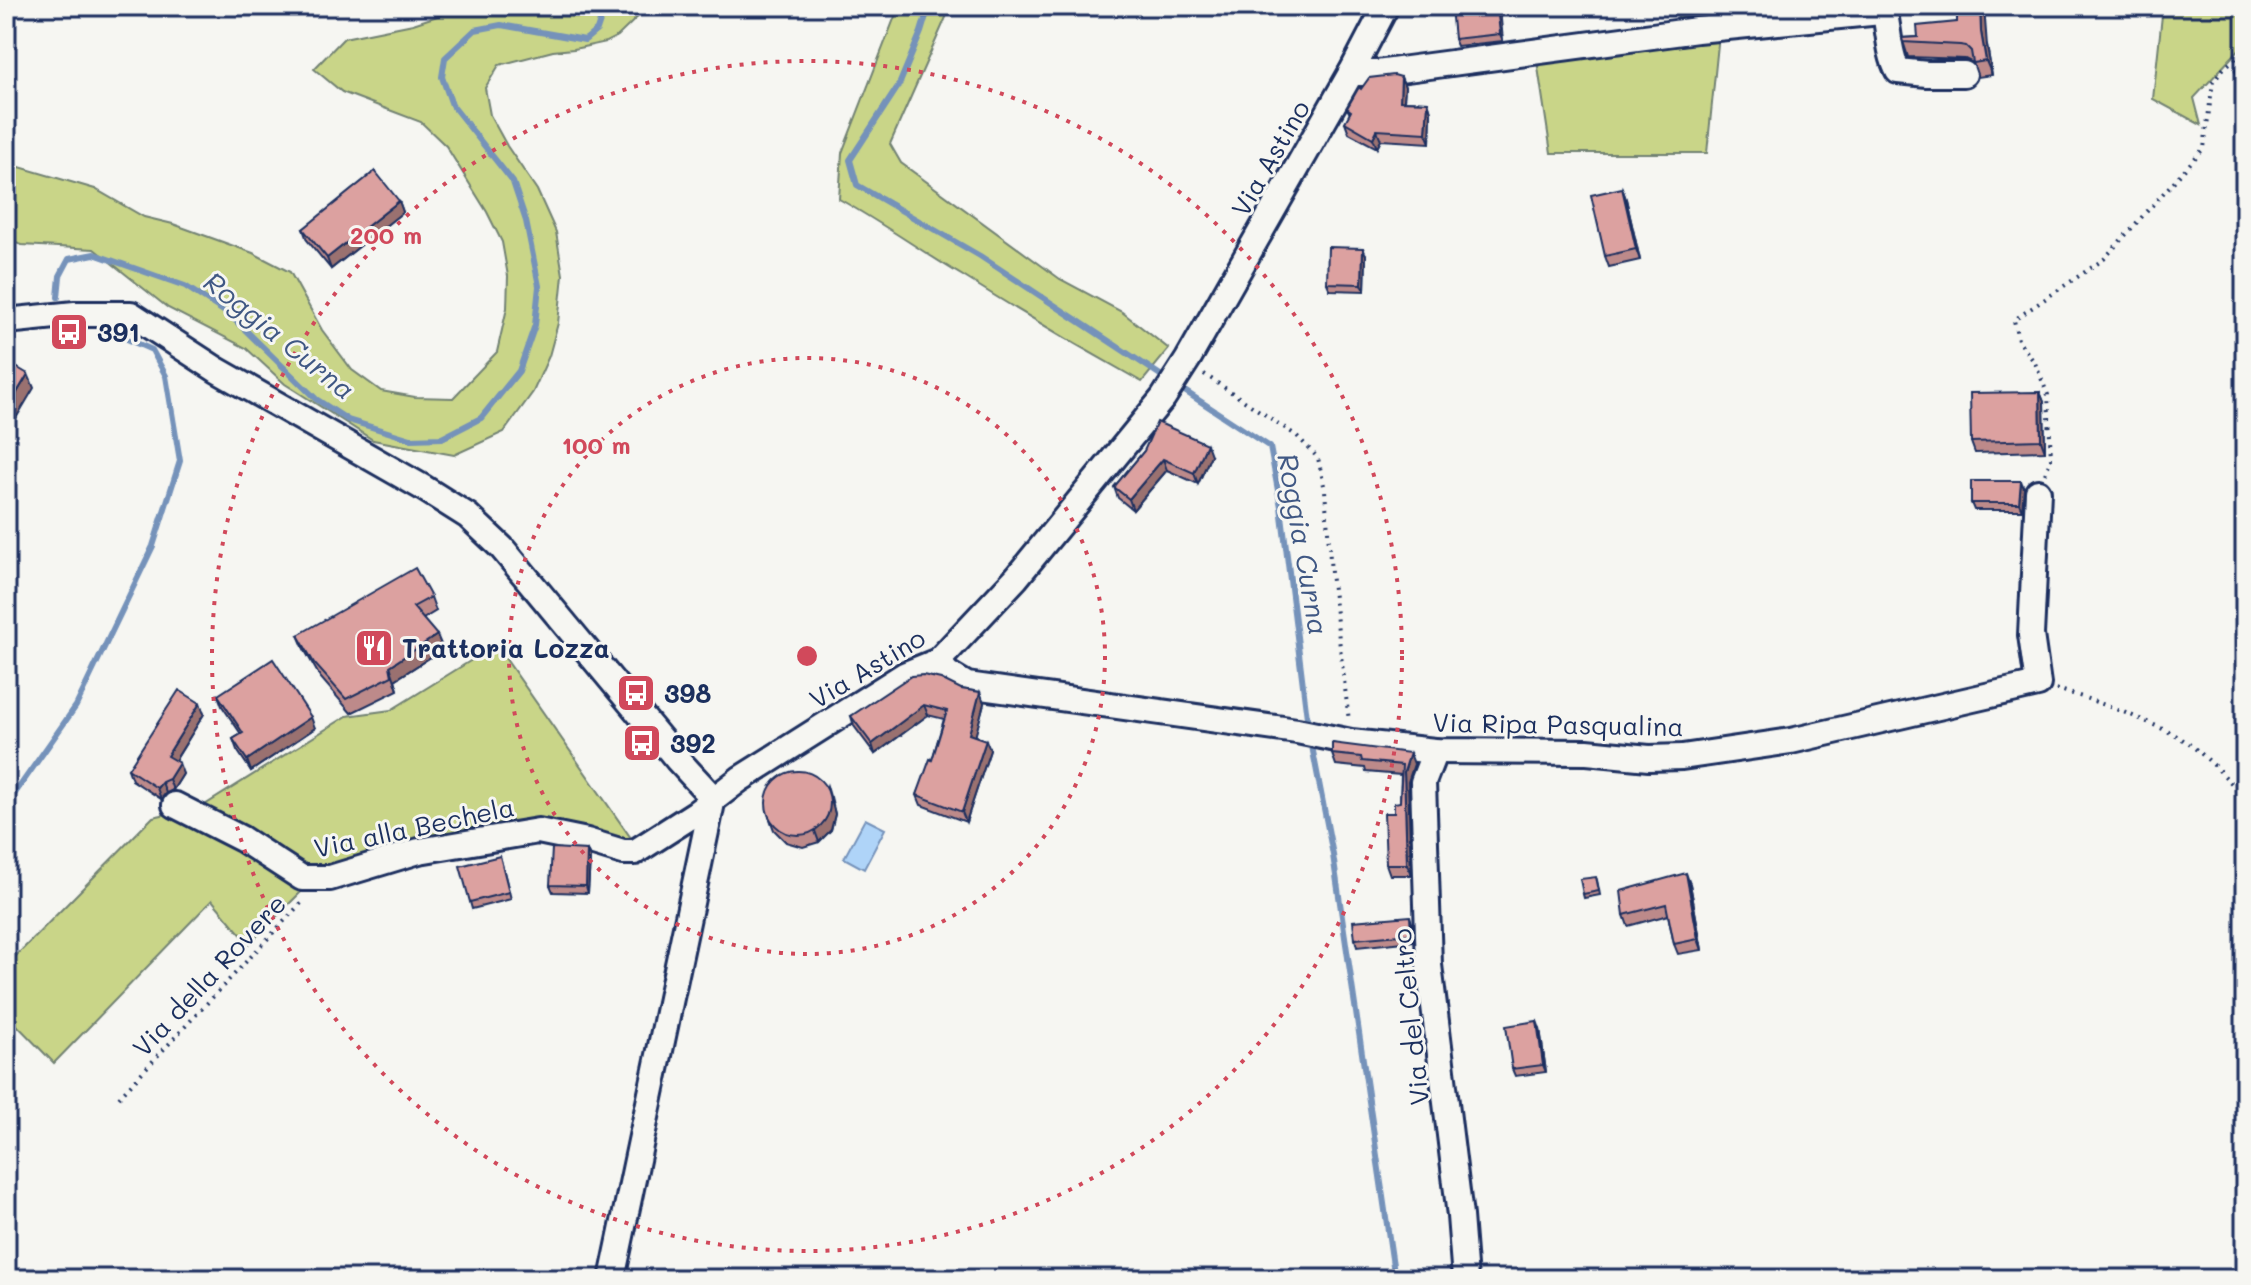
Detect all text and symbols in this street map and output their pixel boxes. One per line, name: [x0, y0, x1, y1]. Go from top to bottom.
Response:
street label: Via Astino: [1223, 94, 1317, 222]
text: 200 m: [350, 219, 422, 250]
water label: Roggia Curna: [197, 263, 363, 407]
bus stop icon: 391: [48, 311, 90, 353]
place label: 391: [97, 315, 140, 349]
text: 100 m: [561, 429, 631, 460]
water label: Roggia Curna: [1270, 450, 1338, 638]
street label: Via Astino: [803, 620, 931, 716]
restaurant icon: Trattoria Lozza: [353, 627, 395, 669]
place label: Trattoria Lozza: [402, 631, 610, 665]
centre of rings: [793, 642, 821, 670]
bus stop icon: 398: [615, 672, 657, 714]
place label: 398: [664, 676, 711, 710]
street label: Via Ripa Pasqualina: [1432, 705, 1684, 743]
bus stop icon: 392: [621, 722, 663, 764]
place label: 392: [670, 726, 716, 760]
street label: Via alla Bechela: [311, 789, 517, 865]
street label: Via della Rovere: [125, 886, 293, 1064]
street label: Via del Celtro: [1384, 927, 1436, 1107]

